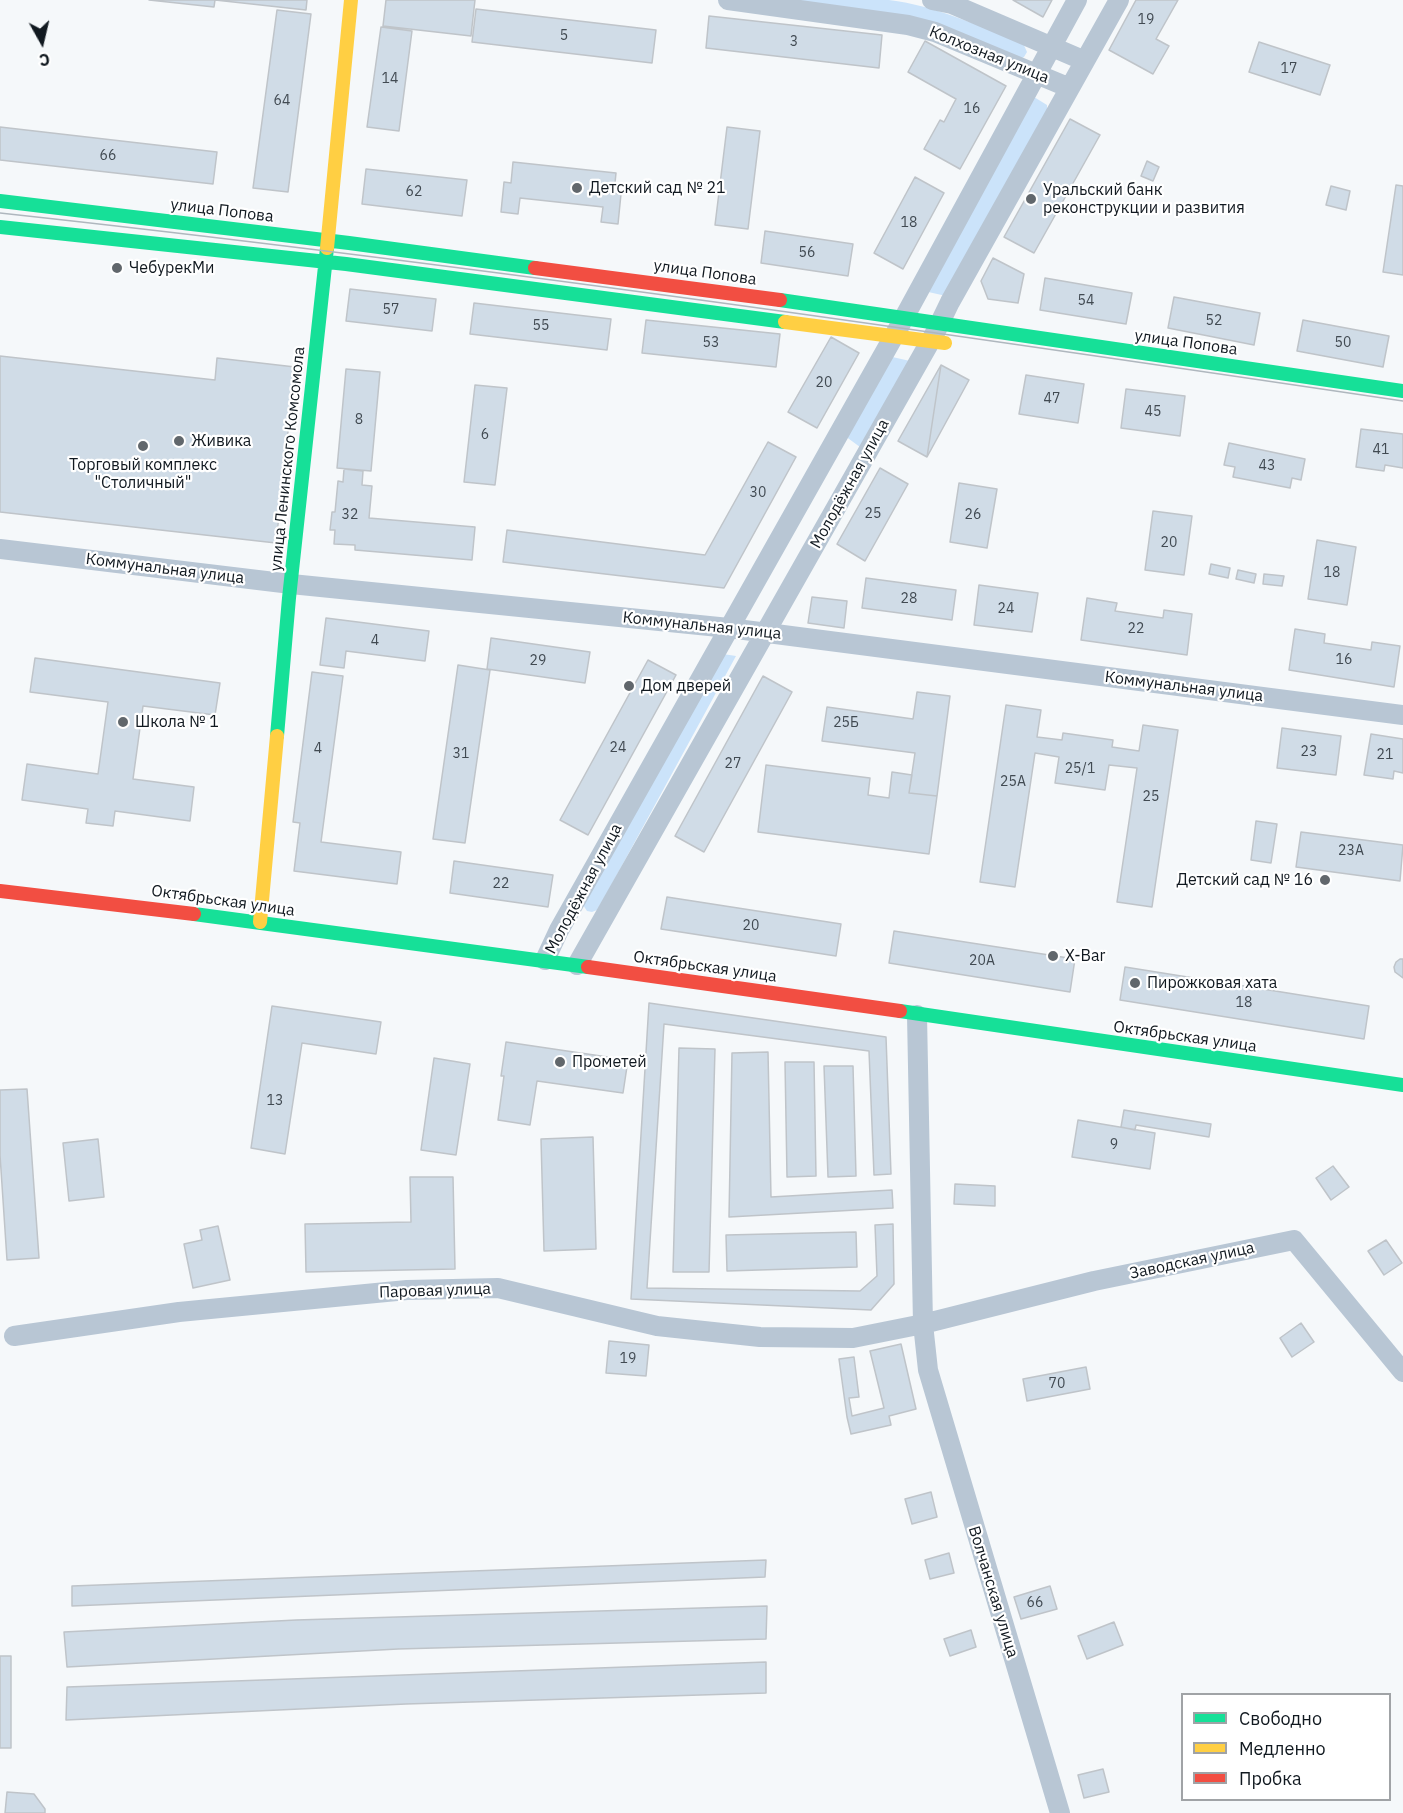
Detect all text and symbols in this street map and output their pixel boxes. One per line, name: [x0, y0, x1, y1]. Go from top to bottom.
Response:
north arrow: [12, 12, 72, 72]
house number: 19: [1138, 12, 1154, 28]
street label: Колхозная улица: [926, 22, 1052, 88]
house number: 5: [560, 28, 568, 44]
house number: 3: [790, 34, 798, 50]
text: С: [38, 49, 51, 70]
house number: 17: [1281, 61, 1297, 77]
house number: 14: [382, 71, 398, 87]
house number: 64: [274, 93, 290, 109]
house number: 16: [964, 101, 980, 117]
house number: 66: [100, 148, 116, 164]
place label: Детский сад № 21: [589, 178, 726, 198]
place label: Уральский банк реконструкции и развития: [1043, 180, 1245, 218]
marker: Детский сад № 21: [570, 181, 584, 195]
house number: 62: [406, 184, 422, 200]
marker: Уральский банк реконструкции и развития: [1024, 192, 1038, 206]
street label: улица Попова: [169, 195, 275, 227]
house number: 18: [901, 215, 917, 231]
house number: 56: [799, 245, 815, 261]
street label: улица Попова: [652, 256, 758, 290]
place label: ЧебурекМи: [129, 258, 214, 278]
marker: ЧебурекМи: [110, 261, 124, 275]
house number: 54: [1078, 293, 1094, 309]
house number: 57: [383, 302, 399, 318]
house number: 52: [1206, 313, 1222, 329]
house number: 55: [533, 318, 549, 334]
street label: улица Попова: [1133, 326, 1239, 360]
house number: 53: [703, 335, 719, 351]
house number: 50: [1335, 335, 1351, 351]
street label: улица Ленинского Комсомола: [267, 346, 309, 572]
house number: 20: [816, 375, 832, 391]
house number: 47: [1044, 391, 1060, 407]
house number: 45: [1145, 404, 1161, 420]
house number: 8: [355, 412, 363, 428]
street label: Молодёжная улица: [806, 416, 894, 552]
house number: 6: [481, 427, 489, 443]
place label: Живика: [191, 431, 251, 451]
marker: Живика: [172, 434, 186, 448]
marker: Торговый комплекс "Столичный": [136, 439, 150, 453]
house number: 41: [1373, 442, 1389, 458]
place label: Торговый комплекс "Столичный": [69, 455, 217, 493]
house number: 43: [1259, 458, 1275, 474]
house number: 30: [750, 485, 766, 501]
house number: 25: [865, 506, 881, 522]
house number: 32: [342, 507, 358, 523]
house number: 26: [965, 507, 981, 523]
house number: 20: [1161, 535, 1177, 551]
street label: Коммунальная улица: [85, 550, 245, 588]
house number: 18: [1324, 565, 1340, 581]
house number: 28: [901, 591, 917, 607]
house number: 24: [998, 601, 1014, 617]
street label: Коммунальная улица: [622, 608, 782, 644]
house number: 22: [1128, 621, 1144, 637]
house number: 4: [371, 633, 379, 649]
house number: 16: [1336, 652, 1352, 668]
house number: 29: [530, 653, 546, 669]
street label: Коммунальная улица: [1104, 668, 1264, 706]
place label: Дом дверей: [641, 676, 731, 696]
marker: Дом дверей: [622, 679, 636, 693]
place label: Школа № 1: [135, 712, 219, 732]
marker: Школа № 1: [116, 715, 130, 729]
house number: 25Б: [833, 715, 859, 731]
house number: 24: [610, 740, 626, 756]
house number: 4: [314, 741, 322, 757]
house number: 23: [1301, 744, 1317, 760]
house number: 31: [453, 746, 469, 762]
house number: 21: [1377, 747, 1393, 763]
house number: 27: [725, 756, 741, 772]
house number: 25/1: [1065, 761, 1095, 777]
house number: 25А: [1000, 774, 1026, 790]
house number: 25: [1143, 789, 1159, 805]
street label: Молодёжная улица: [542, 821, 626, 957]
house number: 23А: [1338, 843, 1364, 859]
place label: Детский сад № 16: [1176, 870, 1313, 890]
marker: Детский сад № 16: [1318, 873, 1332, 887]
house number: 22: [493, 876, 509, 892]
street label: Октябрьская улица: [150, 881, 296, 921]
house number: 20: [743, 918, 759, 934]
place label: X-Bar: [1065, 946, 1105, 966]
street label: Октябрьская улица: [632, 947, 778, 987]
marker: X-Bar: [1046, 949, 1060, 963]
house number: 20А: [969, 953, 995, 969]
place label: Пирожковая хата: [1147, 973, 1277, 993]
marker: Пирожковая хата: [1128, 976, 1142, 990]
house number: 18: [1236, 995, 1252, 1011]
street label: Октябрьская улица: [1112, 1017, 1258, 1057]
place label: Прометей: [572, 1052, 647, 1072]
marker: Прометей: [553, 1055, 567, 1069]
house number: 13: [267, 1093, 283, 1109]
house number: 9: [1110, 1137, 1118, 1153]
street label: Заводская улица: [1128, 1238, 1256, 1284]
street label: Паровая улица: [379, 1279, 491, 1303]
house number: 19: [620, 1351, 636, 1367]
house number: 70: [1049, 1376, 1065, 1392]
street label: Волчанская улица: [964, 1524, 1022, 1660]
house number: 66: [1027, 1595, 1043, 1611]
legend: [1181, 1693, 1391, 1801]
text: Свободно: [1239, 1707, 1322, 1730]
text: Медленно: [1239, 1737, 1326, 1760]
text: Пробка: [1239, 1767, 1302, 1790]

